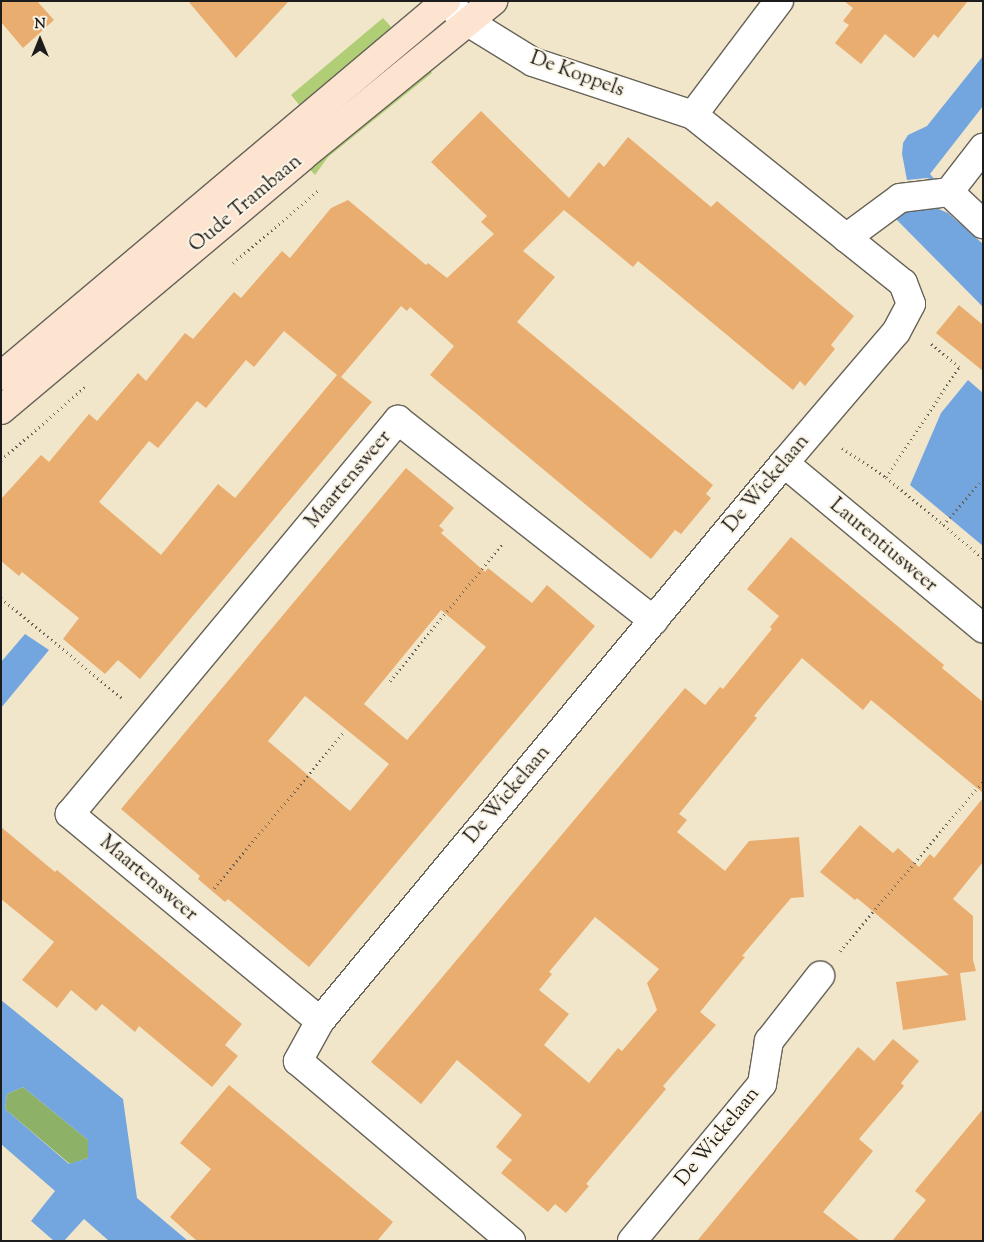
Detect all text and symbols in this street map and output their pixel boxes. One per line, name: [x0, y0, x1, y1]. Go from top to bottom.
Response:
north arrow: [15, 15, 65, 65]
text: N: [34, 15, 46, 35]
street label: De Koppels: [527, 47, 627, 103]
street label: Oude Trambaan: [185, 150, 307, 258]
street label: Maartensweer: [301, 426, 397, 534]
street label: De Wickelaan: [719, 430, 815, 538]
street label: Laurentiusweer: [824, 494, 942, 598]
street label: De Wickelaan: [460, 741, 556, 849]
street label: Maartensweer: [94, 831, 202, 927]
street label: De Wickelaan: [671, 1083, 765, 1191]

